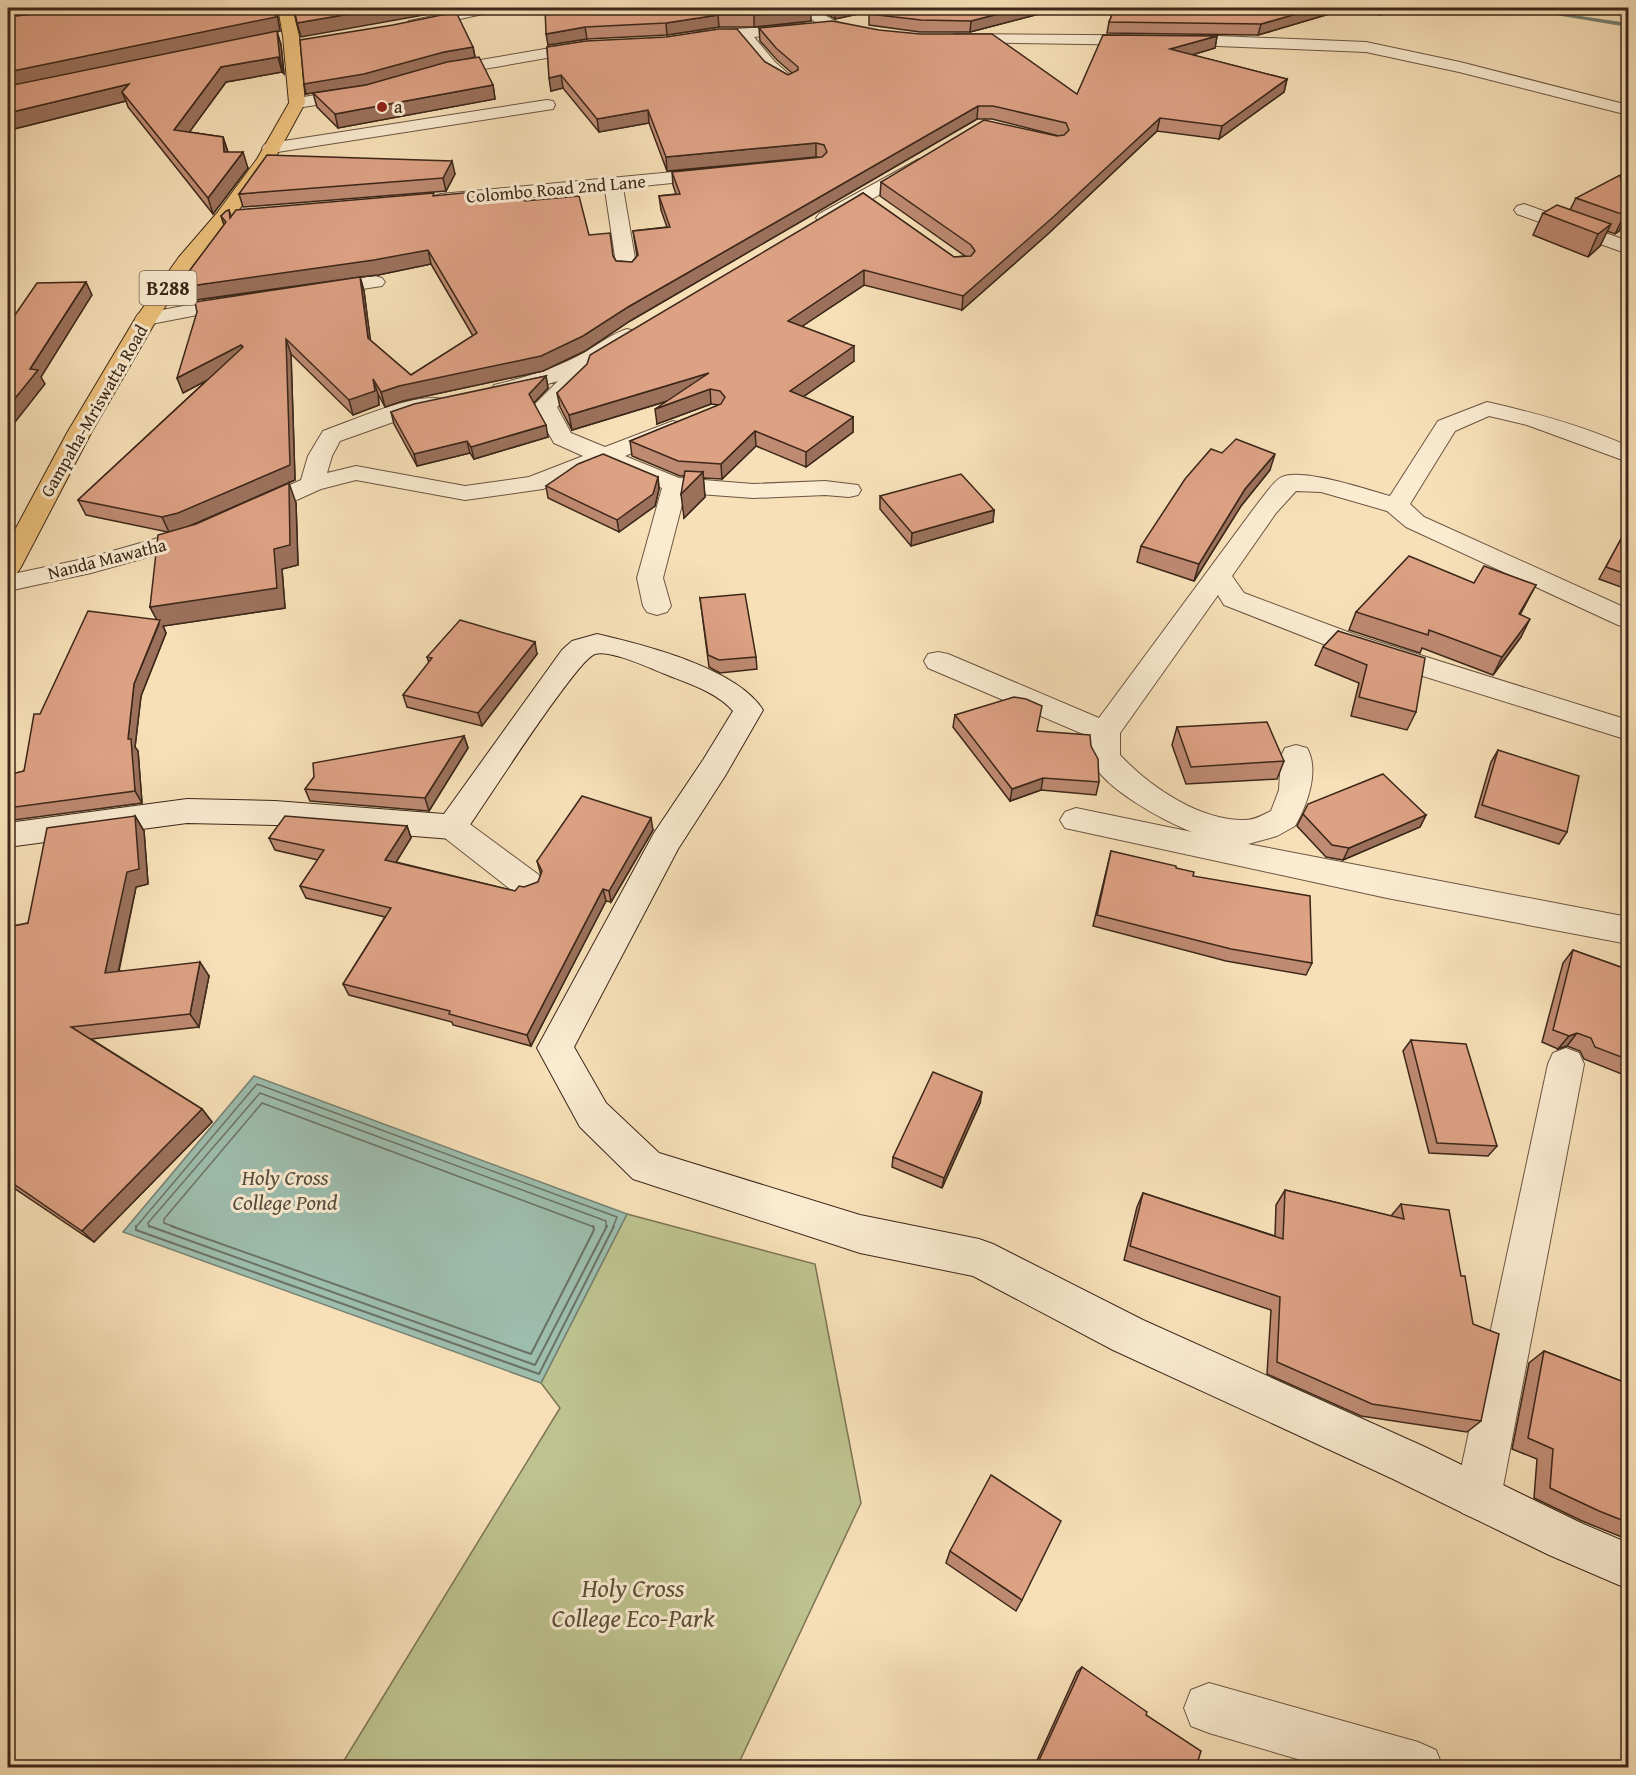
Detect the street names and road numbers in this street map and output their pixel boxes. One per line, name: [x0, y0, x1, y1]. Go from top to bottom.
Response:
street label: Colombo Road 2nd Lane: [465, 167, 647, 210]
road number: B288: [140, 271, 196, 305]
street label: Gampaha-Mriswatta Road: [33, 319, 154, 502]
street label: Nanda Mawatha: [45, 531, 170, 586]

